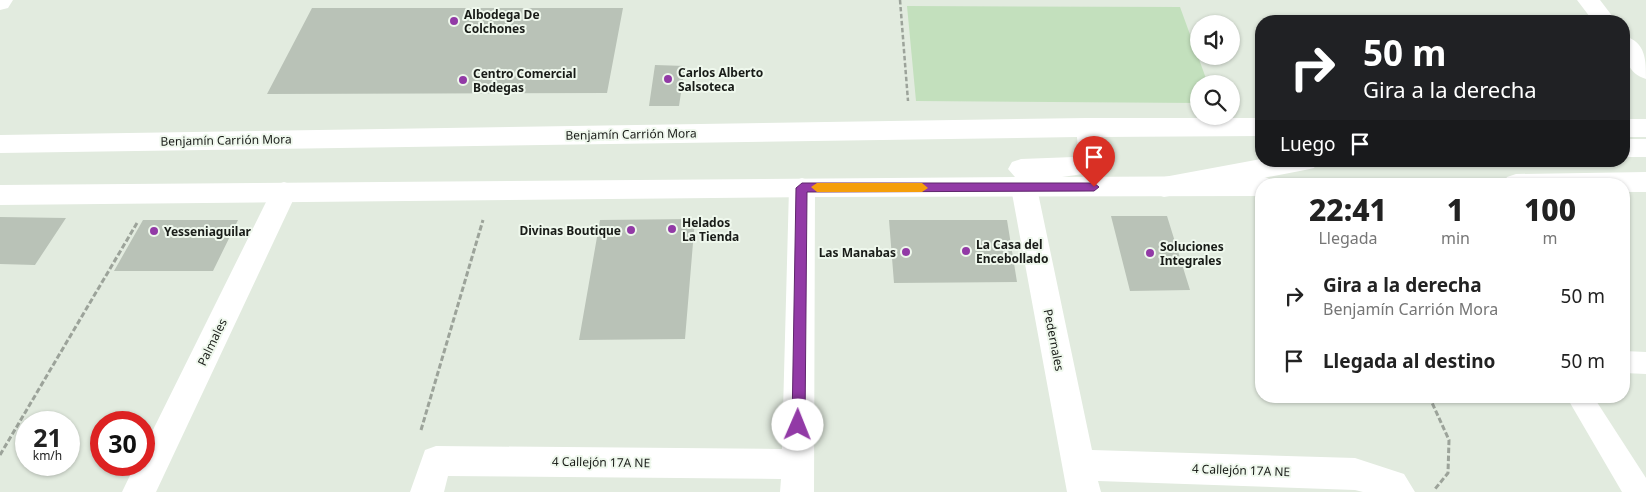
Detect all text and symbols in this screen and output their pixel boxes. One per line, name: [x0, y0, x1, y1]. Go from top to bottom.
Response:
place label: Albodega De Colchones: [464, 6, 540, 37]
marker: Albodega De Colchones: [448, 15, 460, 27]
map controls: [1190, 15, 1240, 125]
button: sound: [1190, 15, 1240, 65]
text: 50 m: [1363, 29, 1446, 76]
icon: right: [1280, 35, 1345, 100]
place label: Carlos Alberto Salsoteca: [678, 64, 763, 95]
place label: Centro Comercial Bodegas: [473, 65, 576, 96]
marker: Carlos Alberto Salsoteca: [662, 73, 674, 85]
marker: Centro Comercial Bodegas: [457, 74, 469, 86]
text: Gira a la derecha: [1363, 74, 1537, 104]
button: search: [1190, 75, 1240, 125]
street label: Benjamín Carrión Mora: [565, 124, 697, 144]
street label: Benjamín Carrión Mora: [160, 130, 292, 150]
icon: arrive: [1346, 130, 1374, 158]
text: Luego: [1280, 131, 1336, 157]
pin: [1073, 136, 1115, 187]
icon: arrive: [1080, 143, 1108, 171]
text: 22:41: [1309, 189, 1387, 230]
text: 1: [1447, 189, 1464, 230]
text: 100: [1524, 189, 1576, 230]
place label: Helados La Tienda: [682, 214, 739, 245]
place label: Divinas Boutique: [519, 222, 621, 239]
place label: Yesseniaguilar: [164, 223, 252, 240]
marker: Helados La Tienda: [666, 223, 678, 235]
marker: Divinas Boutique: [625, 224, 637, 236]
marker: Yesseniaguilar: [148, 225, 160, 237]
text: Llegada: [1318, 227, 1378, 249]
text: min: [1441, 227, 1470, 249]
text: m: [1542, 227, 1557, 249]
place label: La Casa del Encebollado: [976, 236, 1048, 267]
place label: Soluciones Integrales: [1160, 238, 1224, 269]
place label: Las Manabas: [819, 244, 896, 261]
marker: La Casa del Encebollado: [960, 245, 972, 257]
marker: Las Manabas: [900, 246, 912, 258]
marker: Soluciones Integrales: [1144, 247, 1156, 259]
text: Gira a la derecha: [1323, 272, 1482, 298]
icon: right: [1280, 282, 1308, 310]
text: 50 m: [1561, 283, 1605, 309]
text: Benjamín Carrión Mora: [1323, 298, 1498, 320]
street label: Pedernales: [1040, 308, 1068, 373]
street label: Palmales: [193, 315, 231, 368]
icon: arrive: [1280, 347, 1308, 375]
text: Llegada al destino: [1323, 348, 1495, 374]
text: 50 m: [1561, 348, 1605, 374]
position arrow: [771, 398, 823, 450]
speed limit sign: 30: [90, 411, 155, 476]
text: 21: [33, 420, 62, 454]
text: km/h: [33, 447, 62, 464]
street label: 4 Callejón 17A NE: [552, 453, 650, 471]
street label: 4 Callejón 17A NE: [1191, 460, 1291, 480]

